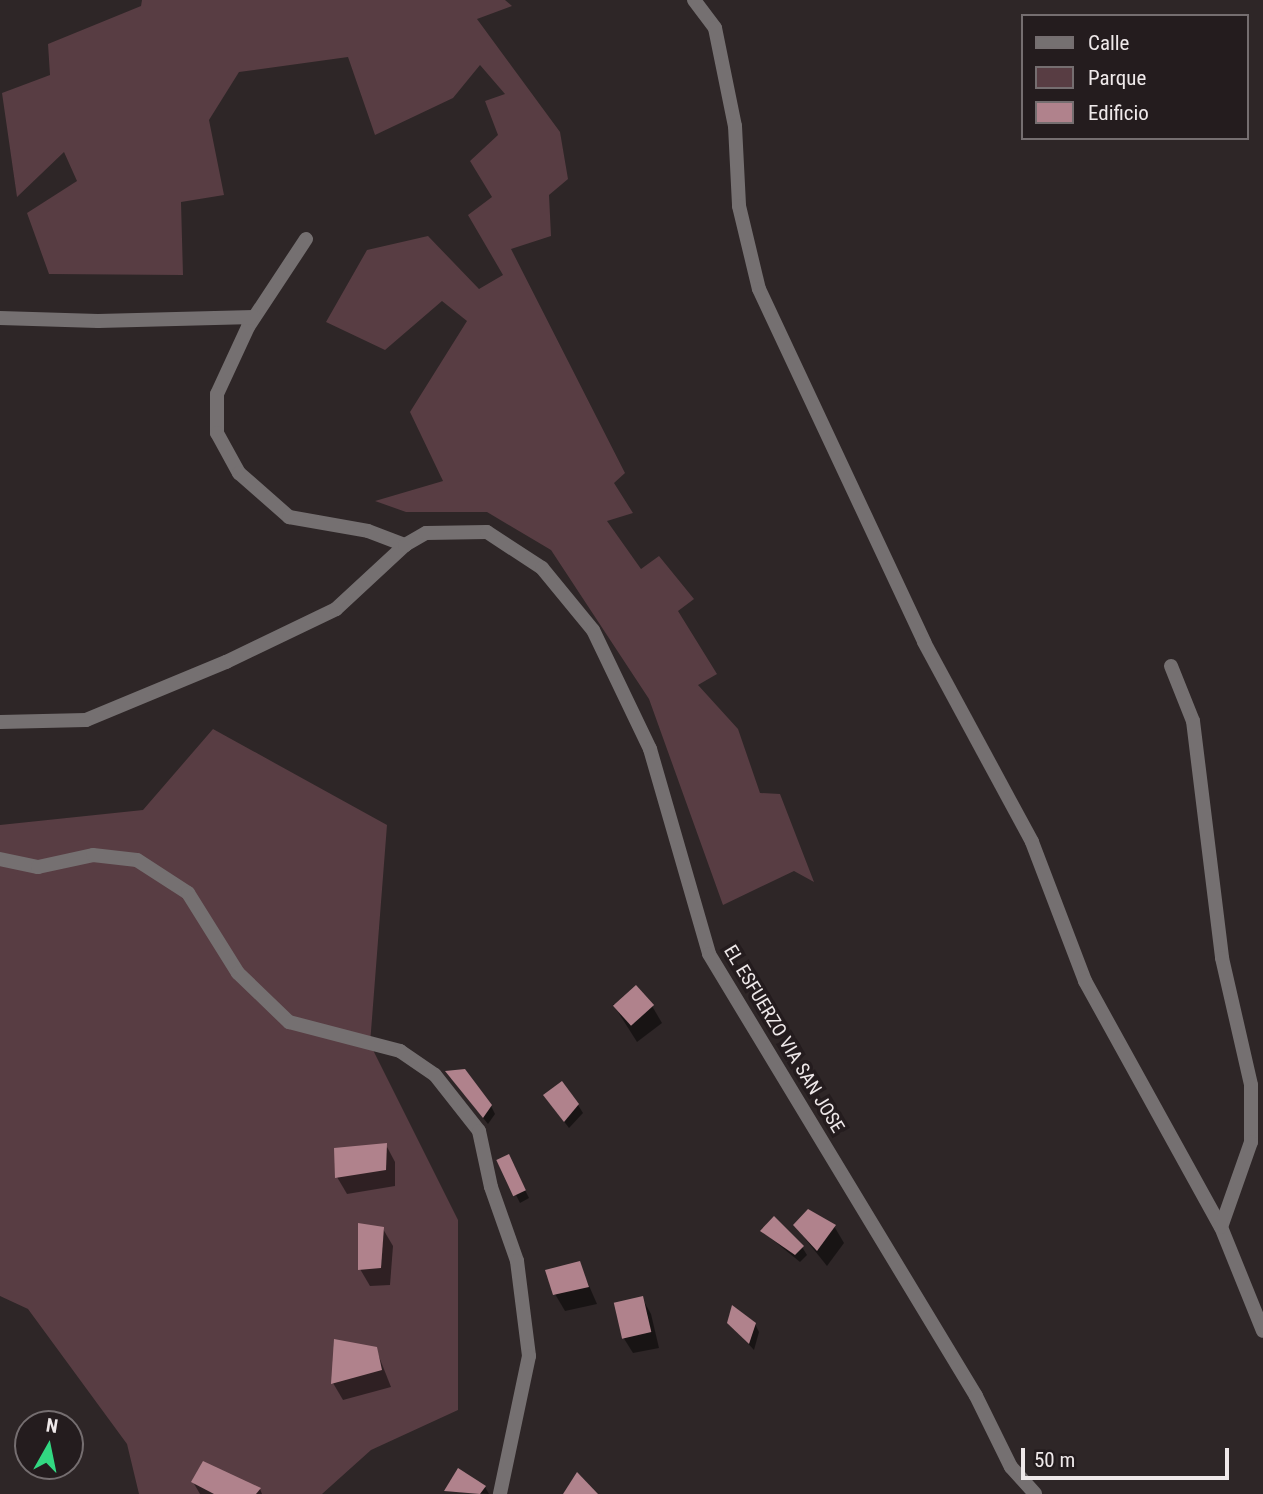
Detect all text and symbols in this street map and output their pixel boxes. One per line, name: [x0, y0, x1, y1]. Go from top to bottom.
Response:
legend: [1021, 14, 1249, 140]
text: Calle: [1088, 31, 1129, 55]
text: Parque: [1088, 66, 1146, 90]
text: Edificio: [1088, 101, 1149, 125]
street label: EL ESFUERZO VIA SAN JOSE: [719, 941, 849, 1137]
north arrow: [14, 1410, 84, 1480]
text: N: [44, 1413, 60, 1438]
scale bar: [1025, 1434, 1233, 1478]
text: 50 m: [1034, 1448, 1075, 1472]

